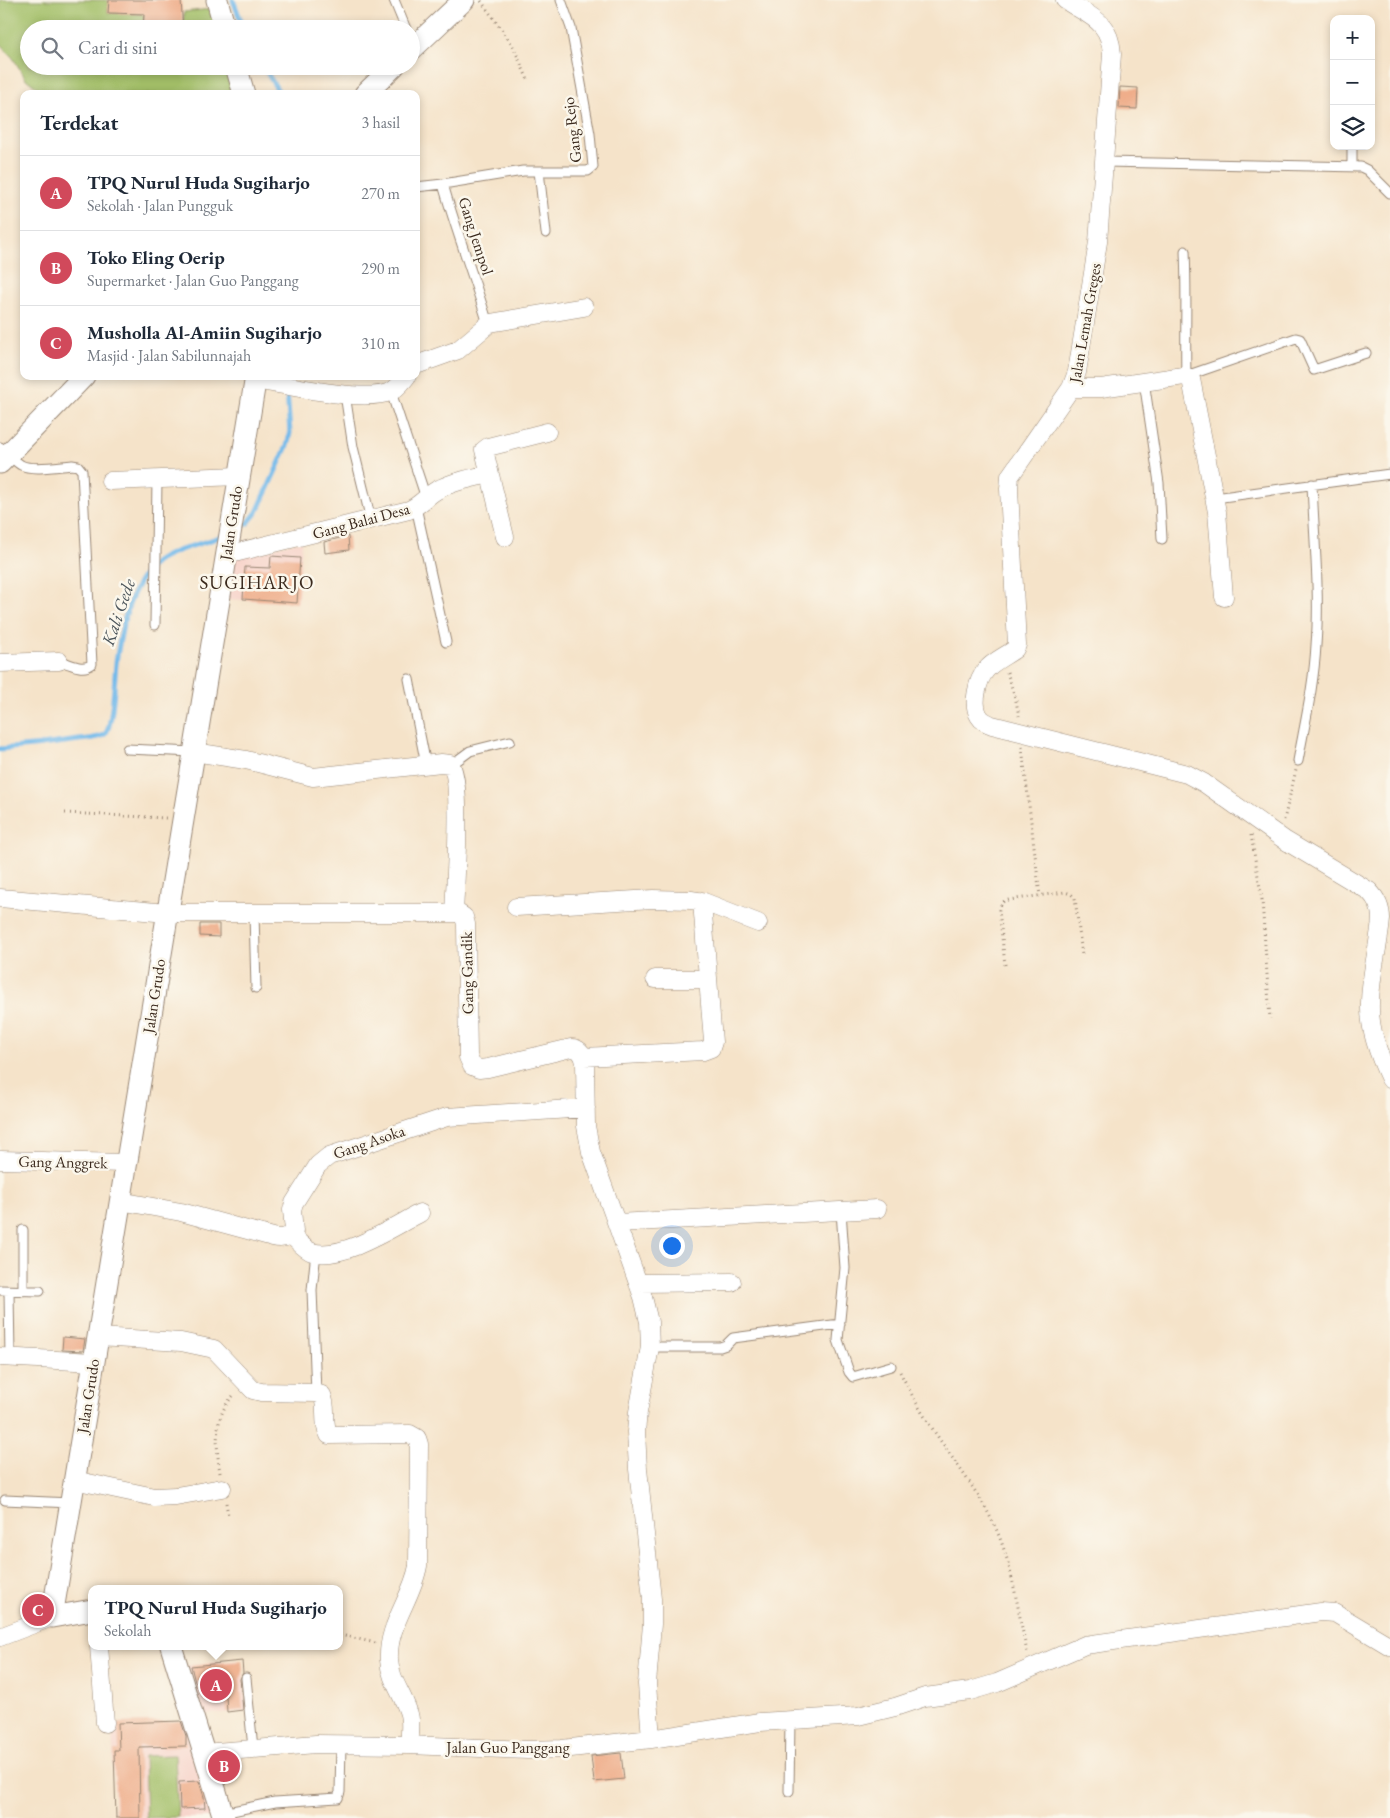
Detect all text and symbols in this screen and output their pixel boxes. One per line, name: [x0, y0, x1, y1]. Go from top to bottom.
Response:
map controls: [1330, 15, 1375, 150]
button: +: [1330, 15, 1375, 60]
search box: [20, 20, 420, 75]
icon: search: [38, 34, 66, 62]
text: Cari di sini: [78, 35, 157, 60]
button: −: [1330, 60, 1375, 105]
street label: Gang Rejo: [558, 96, 586, 164]
button: layers: [1330, 105, 1375, 150]
text: Terdekat: [40, 109, 118, 136]
text: 3 hasil: [362, 112, 400, 133]
text: TPQ Nurul Huda Sugiharjo: [87, 170, 310, 195]
text: A: [50, 183, 62, 204]
text: 270 m: [361, 183, 400, 204]
street label: Gang Jempol: [454, 194, 498, 278]
text: Sekolah · Jalan Pungguk: [87, 195, 233, 216]
text: Toko Eling Oerip: [87, 245, 225, 270]
text: B: [51, 258, 61, 279]
text: 290 m: [361, 258, 400, 279]
street label: Jalan Lemah Greges: [1064, 262, 1106, 386]
text: Supermarket · Jalan Guo Panggang: [87, 270, 299, 291]
text: Musholla Al-Amiin Sugiharjo: [87, 320, 322, 345]
text: C: [50, 333, 62, 354]
text: 310 m: [361, 333, 400, 354]
text: Masjid · Jalan Sabilunnajah: [87, 345, 251, 366]
street label: Jalan Grudo: [214, 484, 247, 564]
street label: Gang Balai Desa: [310, 498, 412, 544]
district label: SUGIHARJO: [199, 570, 315, 595]
water label: Kali Gede: [96, 575, 140, 649]
street label: Gang Gandik: [456, 931, 478, 1015]
street label: Jalan Grudo: [137, 957, 170, 1037]
street label: Gang Asoka: [330, 1120, 408, 1164]
street label: Gang Anggrek: [18, 1151, 108, 1173]
your location: [659, 1233, 685, 1259]
street label: Jalan Grudo: [71, 1357, 104, 1437]
popup: [88, 1585, 343, 1650]
pin: C: [22, 1591, 54, 1629]
text: TPQ Nurul Huda Sugiharjo: [104, 1595, 327, 1620]
text: Sekolah: [104, 1620, 151, 1641]
pin: A: [200, 1666, 232, 1704]
street label: Jalan Guo Panggang: [444, 1737, 571, 1758]
pin: B: [208, 1747, 240, 1785]

